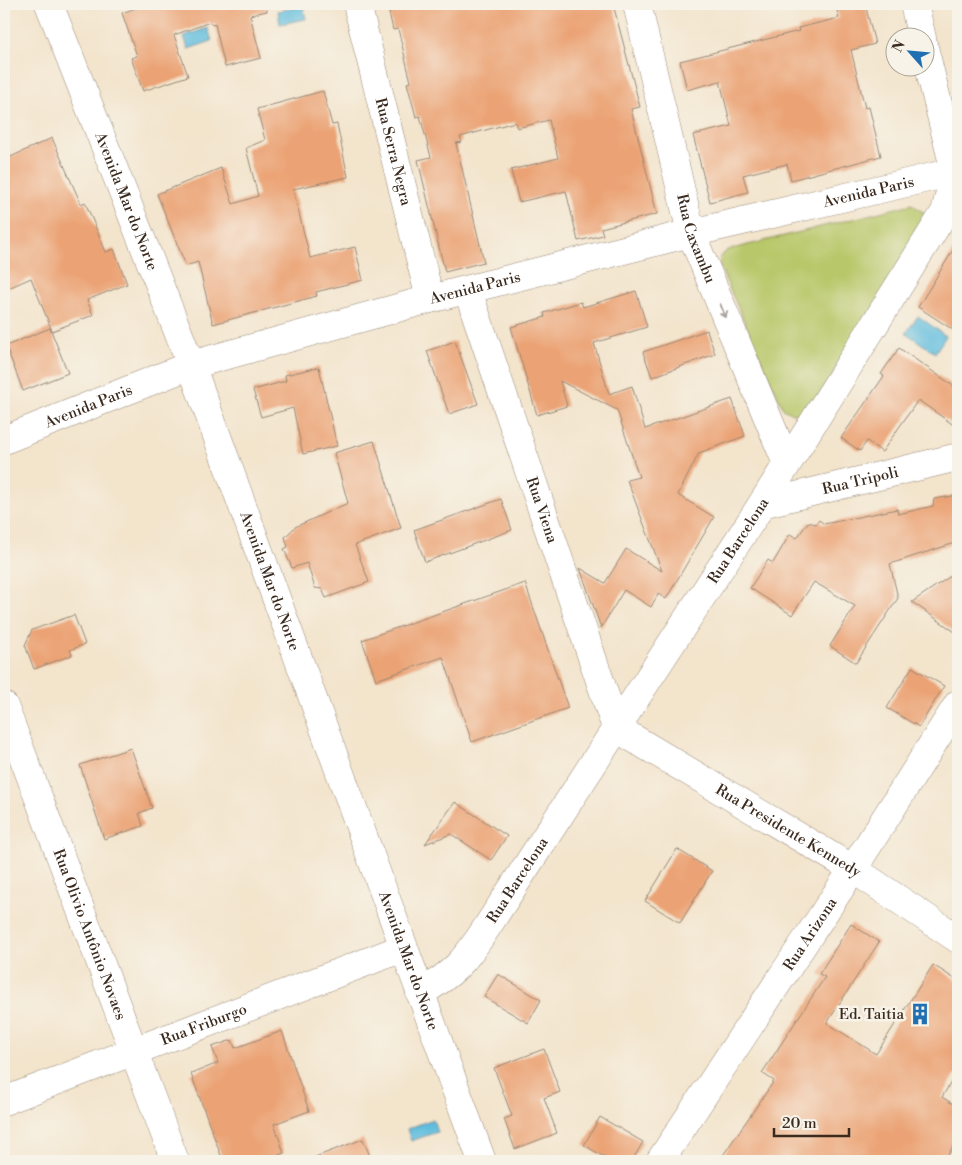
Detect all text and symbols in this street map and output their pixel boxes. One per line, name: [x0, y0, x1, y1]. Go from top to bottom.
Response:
north arrow: [884, 28, 934, 78]
text: N: [889, 38, 910, 56]
street label: Rua Serra Negra: [371, 96, 416, 208]
street label: Avenida Mar do Norte: [90, 129, 162, 273]
street label: Avenida Paris: [820, 172, 916, 212]
street label: Rua Caxambu: [672, 192, 720, 287]
street label: Avenida Paris: [427, 267, 523, 309]
one-way arrow: [720, 303, 729, 318]
street label: Avenida Paris: [41, 380, 135, 433]
street label: Rua Tripoli: [820, 463, 900, 499]
street label: Rua Viena: [522, 474, 562, 546]
street label: Rua Barcelona: [704, 494, 774, 588]
street label: Avenida Mar do Norte: [235, 508, 304, 654]
street label: Rua Presidente Kennedy: [712, 780, 865, 882]
street label: Rua Barcelona: [483, 834, 553, 927]
street label: Rua Olivio Antônio Novaes: [49, 846, 130, 1023]
street label: Avenida Mar do Norte: [374, 887, 442, 1033]
street label: Rua Arizona: [779, 894, 842, 975]
street label: Rua Friburgo: [158, 1000, 250, 1050]
building icon: Ed. Taitia: [907, 1001, 933, 1027]
place label: Ed. Taitia: [839, 1005, 904, 1024]
scale bar: [774, 1105, 850, 1137]
text: 20 m: [782, 1114, 817, 1133]

